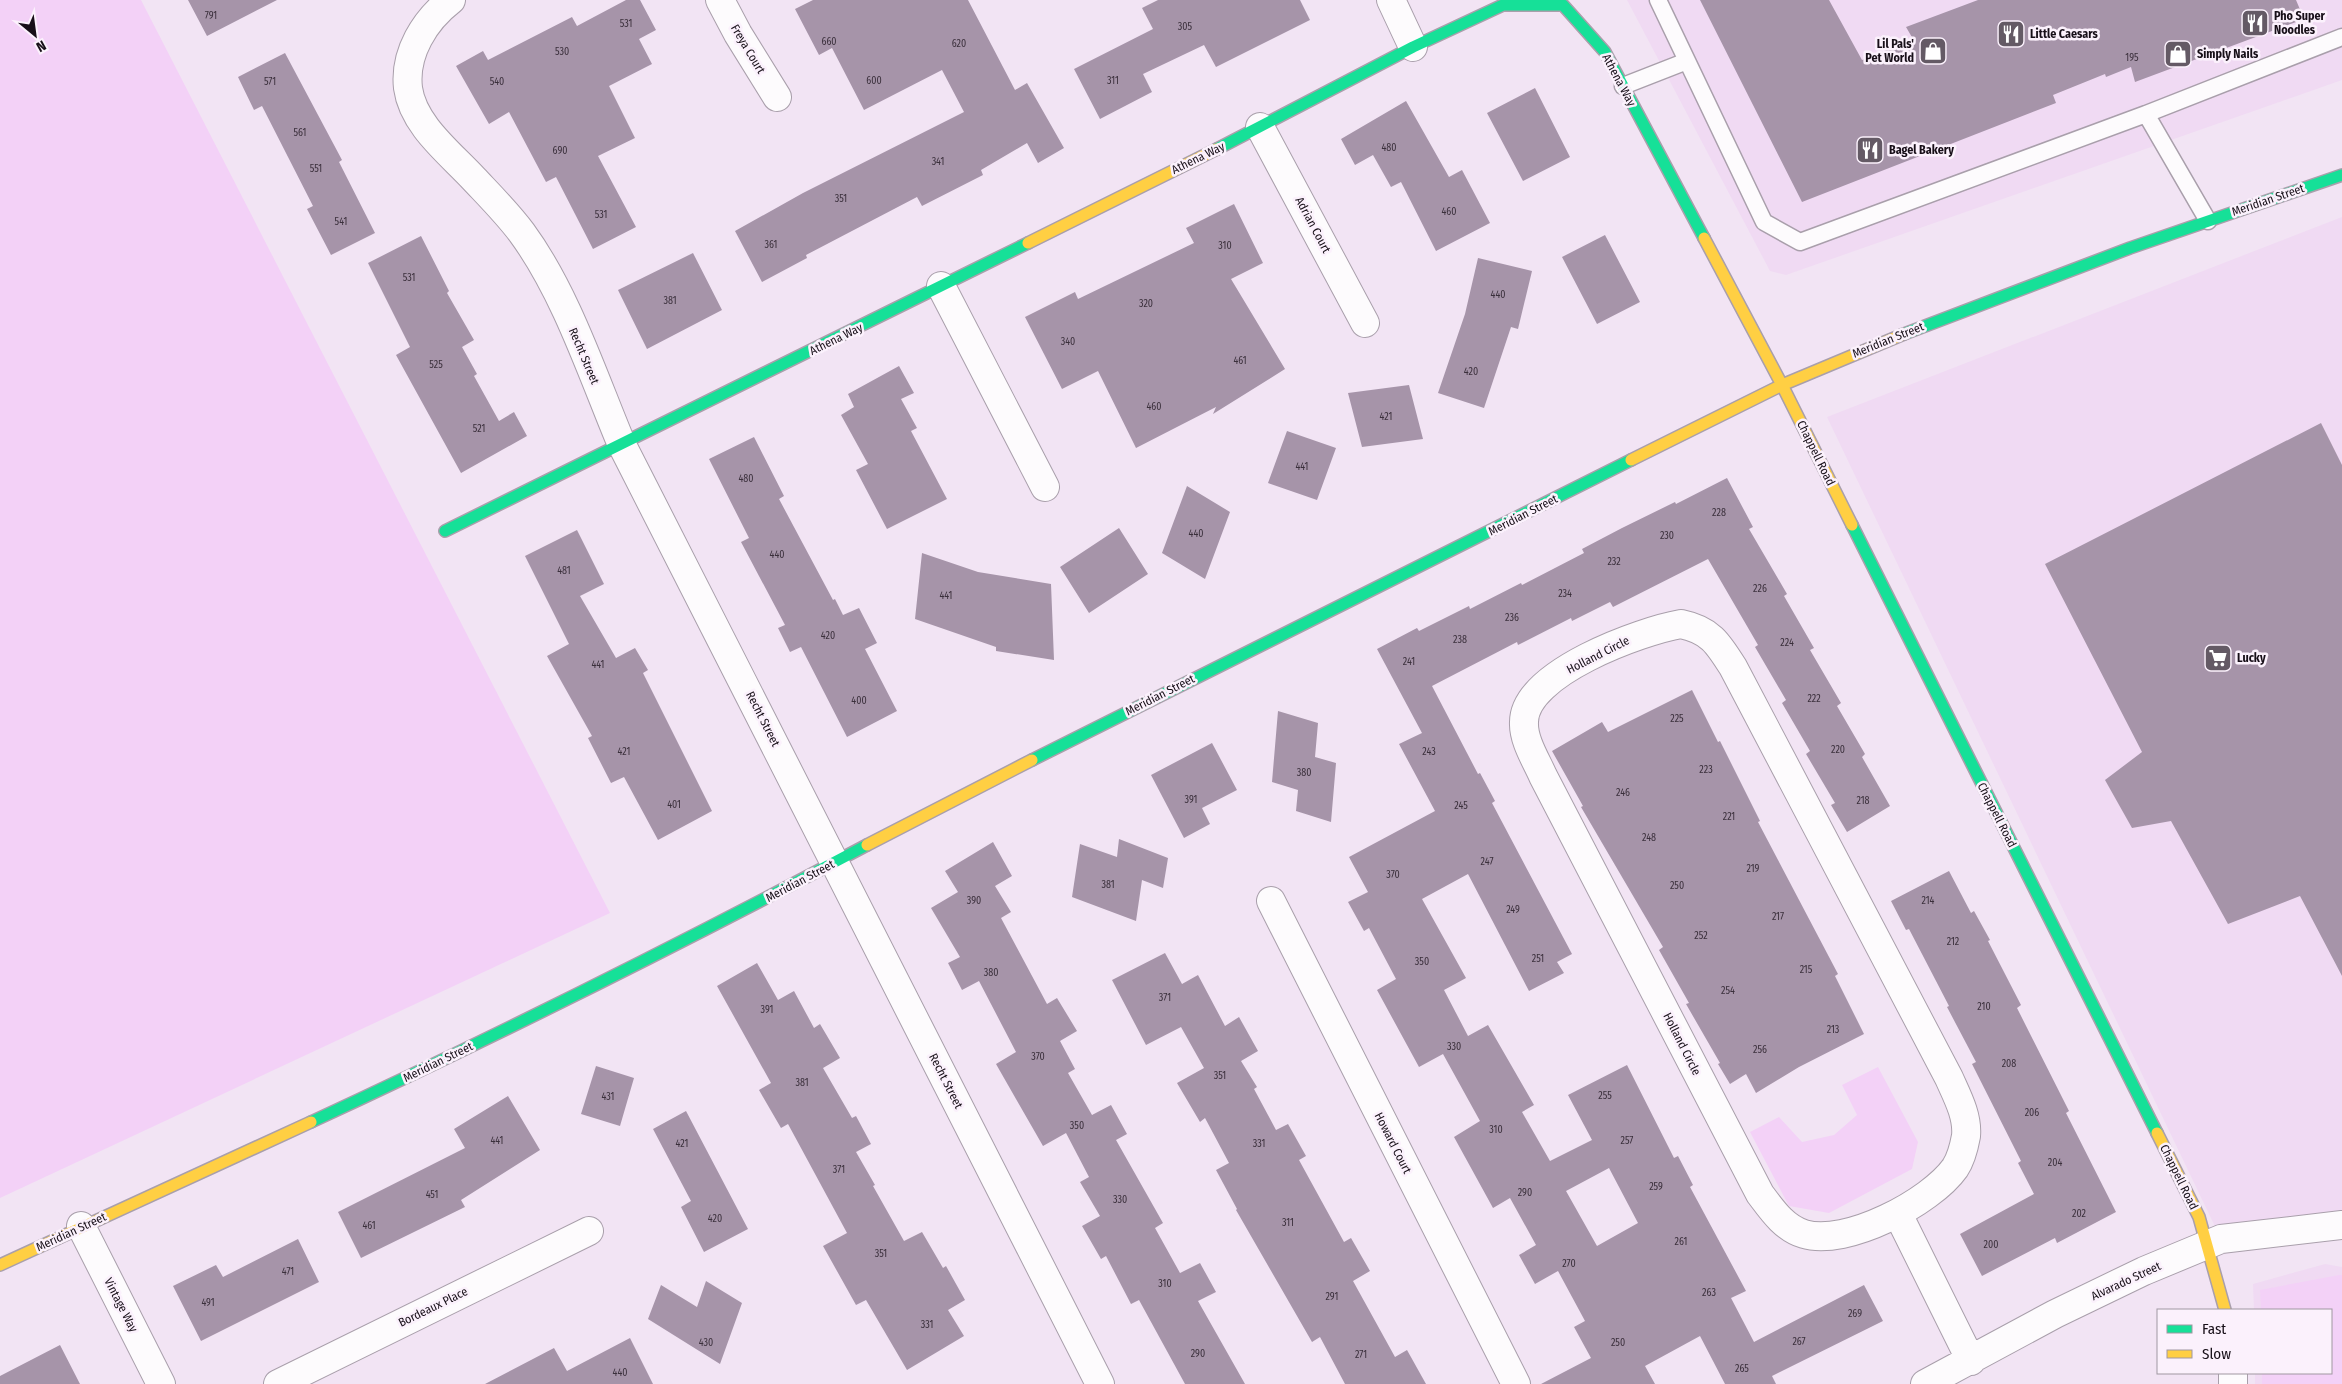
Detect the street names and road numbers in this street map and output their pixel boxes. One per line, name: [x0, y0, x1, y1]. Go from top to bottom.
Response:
street label: Freya Court: [728, 22, 768, 76]
street label: Athena Way: [1599, 51, 1639, 109]
street label: Athena Way: [1169, 139, 1227, 177]
street label: Meridian Street: [2230, 181, 2306, 219]
street label: Adrian Court: [1292, 195, 1334, 256]
street label: Meridian Street: [1850, 319, 1926, 361]
street label: Athena Way: [807, 320, 865, 358]
street label: Recht Street: [566, 326, 602, 386]
street label: Chappell Road: [1794, 418, 1838, 488]
street label: Meridian Street: [1486, 492, 1560, 538]
street label: Holland Circle: [1564, 633, 1632, 677]
street label: Meridian Street: [1123, 672, 1197, 718]
street label: Recht Street: [743, 689, 783, 749]
street label: Chappell Road: [1975, 780, 2019, 850]
street label: Meridian Street: [763, 857, 837, 905]
street label: Holland Circle: [1660, 1010, 1704, 1078]
street label: Meridian Street: [401, 1039, 475, 1085]
street label: Recht Street: [926, 1051, 966, 1111]
street label: Howard Court: [1372, 1110, 1414, 1176]
street label: Chappell Road: [2157, 1142, 2201, 1212]
street label: Meridian Street: [34, 1210, 108, 1254]
street label: Alvarado Street: [2089, 1259, 2163, 1303]
street label: Vintage Way: [101, 1276, 141, 1335]
street label: Bordeaux Place: [396, 1284, 470, 1330]

